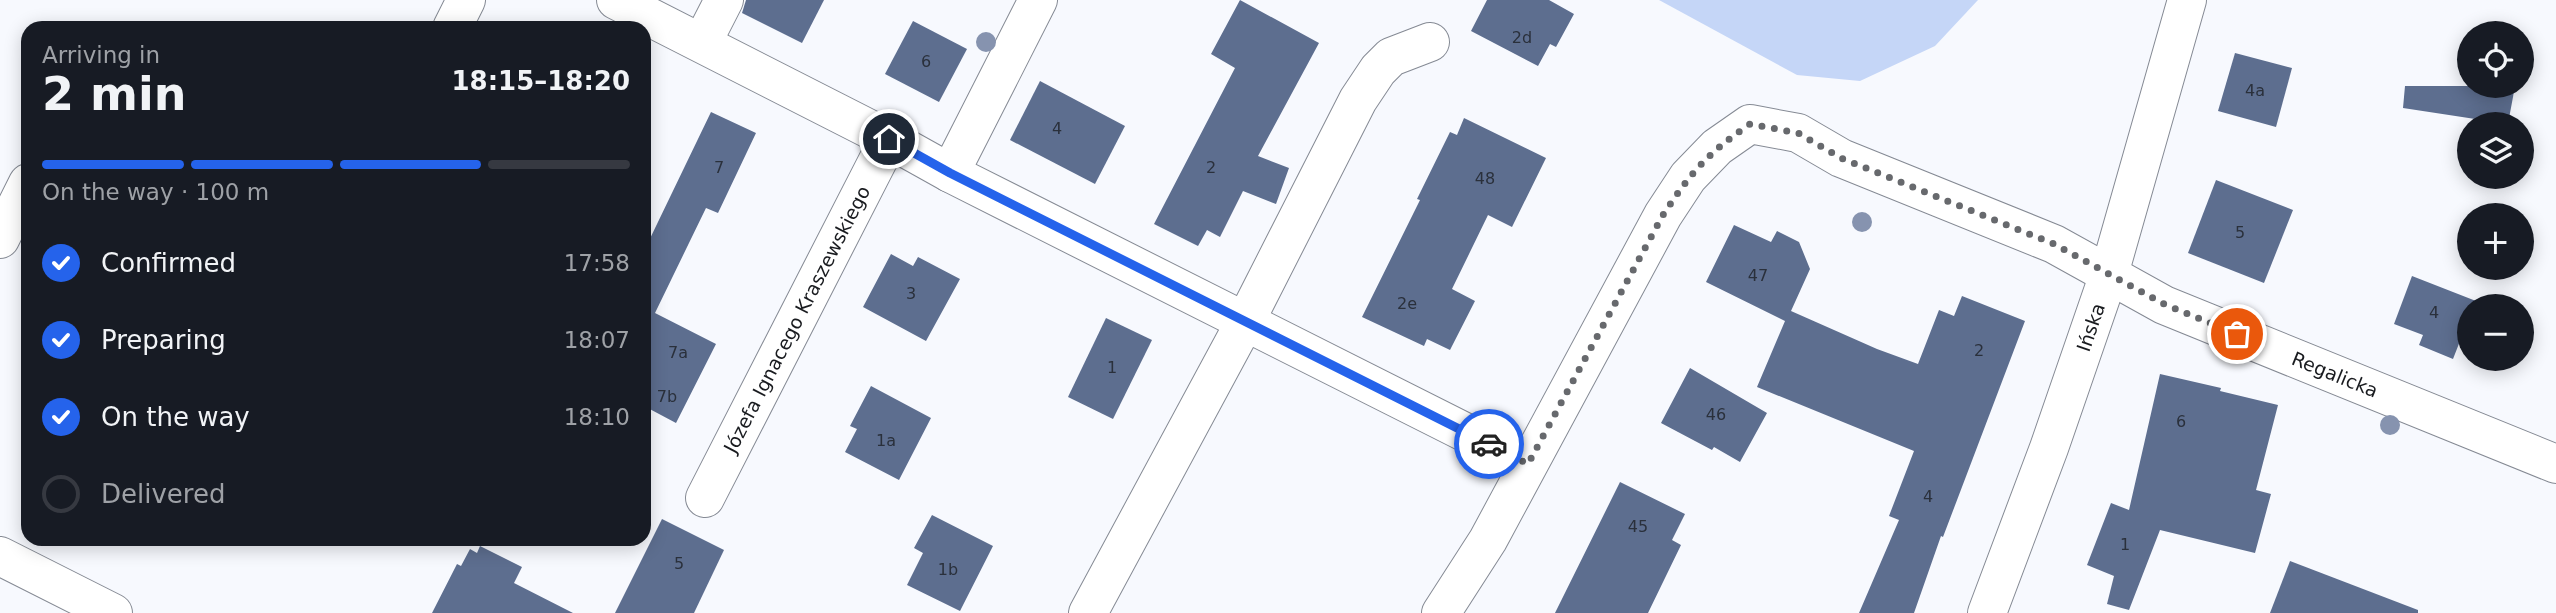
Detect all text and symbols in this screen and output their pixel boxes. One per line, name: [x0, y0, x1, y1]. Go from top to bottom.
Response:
map controls: [2457, 21, 2534, 371]
button: locate: [2457, 21, 2534, 98]
house number: 2d: [1512, 28, 1532, 47]
text: Arriving in: [42, 42, 160, 68]
house number: 6: [921, 52, 931, 71]
text: 18:15–18:20: [451, 66, 630, 96]
text: 2 min: [42, 67, 186, 121]
house number: 4a: [2245, 81, 2265, 100]
pin: [859, 109, 919, 169]
button: layers: [2457, 112, 2534, 189]
house number: 4: [1052, 119, 1062, 138]
icon: home: [870, 120, 908, 158]
house number: 7: [714, 158, 724, 177]
house number: 2: [1206, 158, 1216, 177]
house number: 48: [1475, 169, 1495, 188]
text: On the way · 100 m: [42, 179, 269, 205]
street label: Józefa Ignacego Kraszewskiego: [719, 182, 874, 457]
button: +: [2457, 203, 2534, 280]
house number: 5: [2235, 223, 2245, 242]
icon: check: [42, 244, 80, 282]
text: Confirmed: [101, 248, 236, 278]
text: 17:58: [564, 250, 630, 276]
house number: 47: [1748, 266, 1768, 285]
house number: 3: [906, 284, 916, 303]
house number: 2e: [1397, 294, 1417, 313]
button: −: [2457, 294, 2534, 371]
street label: Ińska: [2072, 300, 2109, 354]
house number: 4: [2429, 303, 2439, 322]
pin: [2207, 304, 2267, 364]
icon: bag: [2218, 315, 2256, 353]
icon: check: [42, 321, 80, 359]
text: Preparing: [101, 325, 226, 355]
text: 18:07: [564, 327, 630, 353]
house number: 2: [1974, 341, 1984, 360]
house number: 7a: [668, 343, 688, 362]
street label: Regalicka: [2289, 347, 2381, 402]
house number: 1: [1107, 358, 1117, 377]
house number: 7b: [657, 387, 677, 406]
icon: check: [42, 398, 80, 436]
text: On the way: [101, 402, 250, 432]
text: 18:10: [564, 404, 630, 430]
house number: 46: [1706, 405, 1726, 424]
courier: [1454, 409, 1524, 479]
house number: 6: [2176, 412, 2186, 431]
icon: car: [1470, 425, 1508, 463]
house number: 1a: [876, 431, 896, 450]
text: Delivered: [101, 479, 225, 509]
house number: 4: [1923, 487, 1933, 506]
house number: 45: [1628, 517, 1648, 536]
house number: 1: [2120, 535, 2130, 554]
house number: 5: [674, 554, 684, 573]
house number: 1b: [938, 560, 958, 579]

